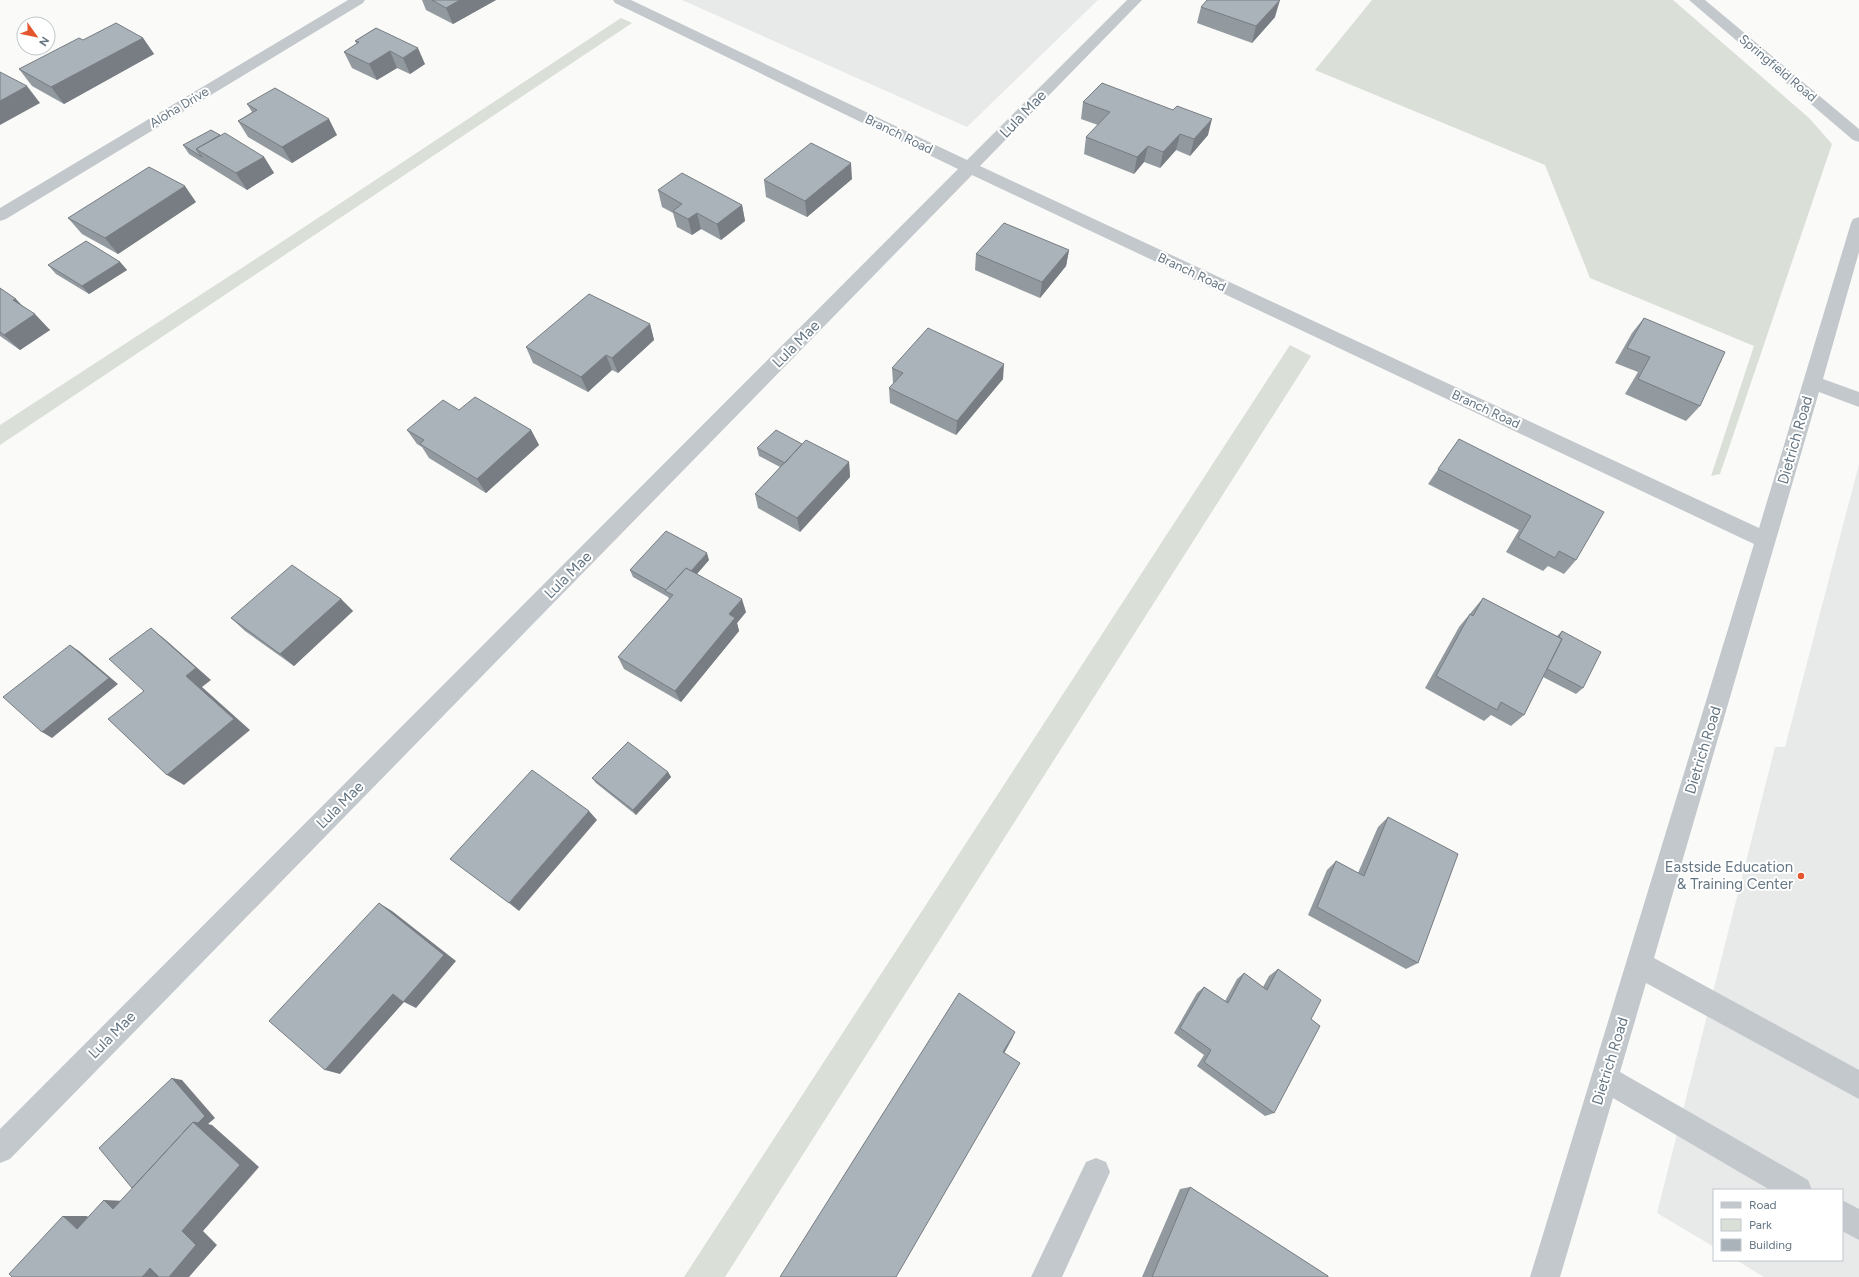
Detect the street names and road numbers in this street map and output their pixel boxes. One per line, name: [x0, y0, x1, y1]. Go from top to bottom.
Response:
street label: Springfield Road: [1736, 31, 1820, 105]
street label: Aloha Drive: [147, 83, 211, 131]
street label: Lula Mae: [996, 86, 1050, 142]
street label: Branch Road: [863, 111, 935, 157]
street label: Branch Road: [1155, 250, 1229, 294]
street label: Lula Mae: [769, 317, 823, 371]
street label: Branch Road: [1449, 387, 1523, 431]
street label: Dietrich Road: [1774, 394, 1816, 486]
street label: Lula Mae: [541, 548, 595, 602]
street label: Dietrich Road: [1681, 704, 1725, 796]
street label: Lula Mae: [313, 778, 367, 832]
street label: Lula Mae: [85, 1008, 139, 1062]
street label: Dietrich Road: [1588, 1015, 1632, 1107]

